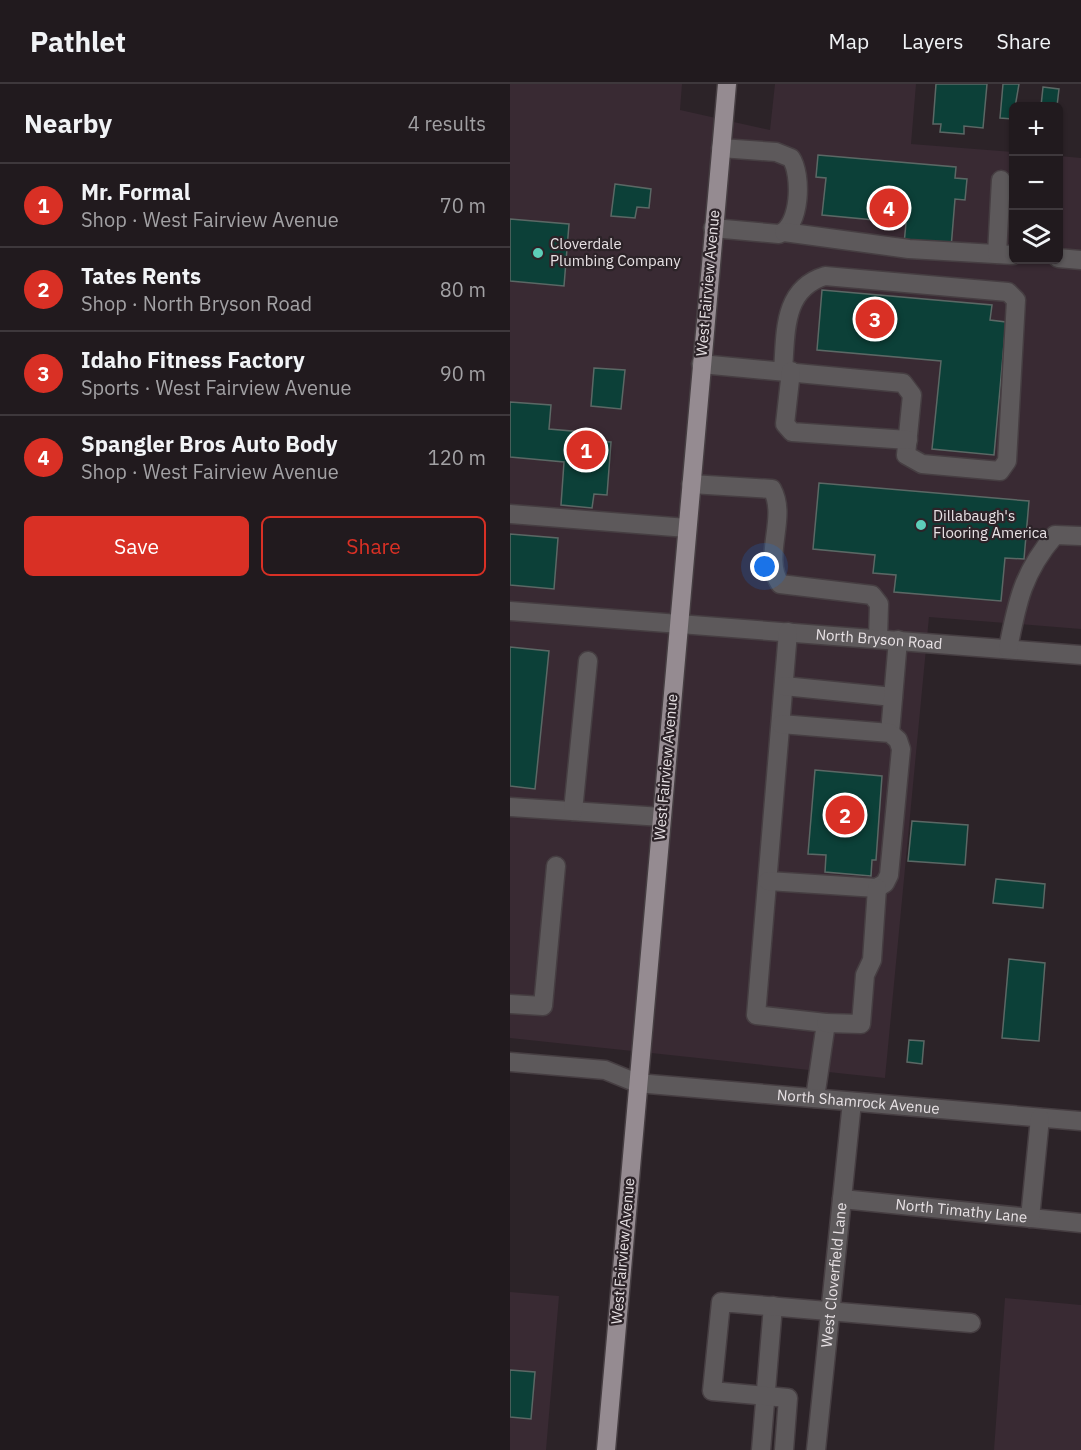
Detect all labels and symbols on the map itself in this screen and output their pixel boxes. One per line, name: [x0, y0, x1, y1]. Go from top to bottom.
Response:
pin: 4: [870, 186, 908, 230]
street label: West Fairview Avenue: [692, 209, 723, 357]
place label: Cloverdale Plumbing Company: [550, 234, 681, 270]
marker: Cloverdale Plumbing Company: [531, 246, 545, 260]
pin: 3: [856, 296, 895, 342]
pin: 1: [566, 428, 606, 472]
place label: Dillabaugh's Flooring America: [933, 506, 1047, 542]
marker: Dillabaugh's Flooring America: [914, 518, 928, 532]
your location: [750, 552, 779, 581]
street label: North Bryson Road: [815, 625, 943, 653]
street label: West Fairview Avenue: [650, 693, 681, 841]
pin: 2: [826, 792, 864, 838]
street label: North Shamrock Avenue: [776, 1085, 941, 1118]
street label: West Fairview Avenue: [607, 1177, 638, 1325]
street label: North Timathy Lane: [895, 1194, 1028, 1227]
street label: West Cloverfield Lane: [817, 1201, 851, 1348]

